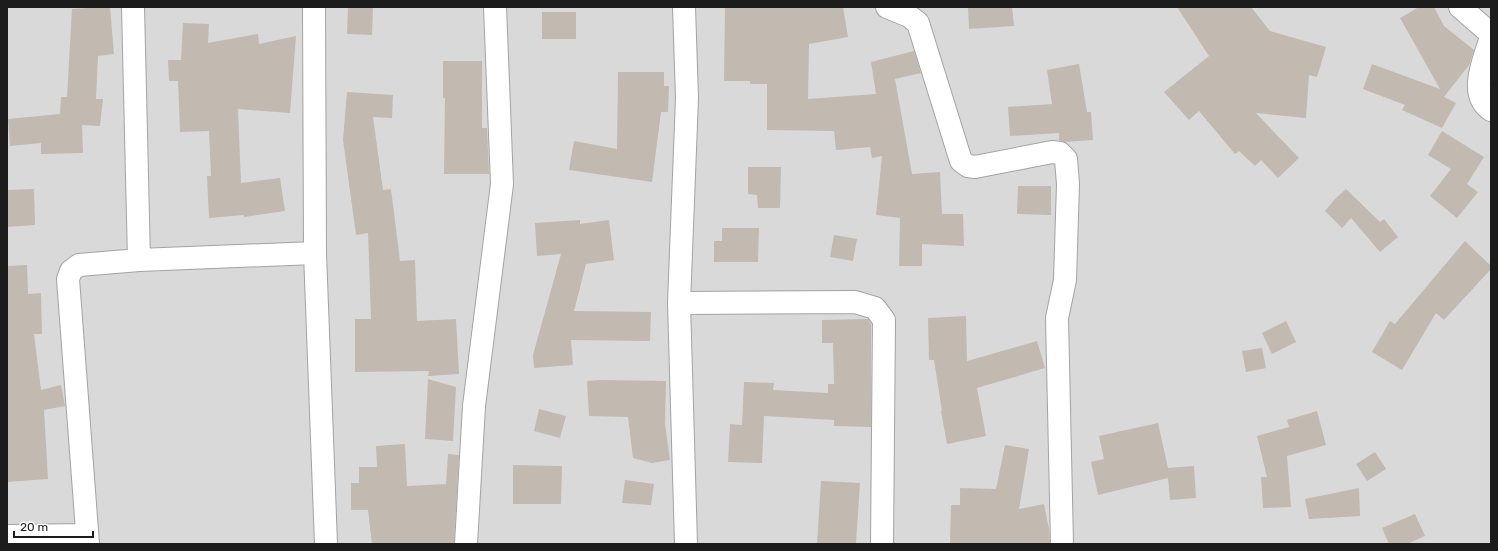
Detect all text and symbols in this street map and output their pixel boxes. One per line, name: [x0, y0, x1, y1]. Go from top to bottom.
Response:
scale bar: [14, 513, 93, 539]
text: 20 m: [20, 520, 48, 534]

